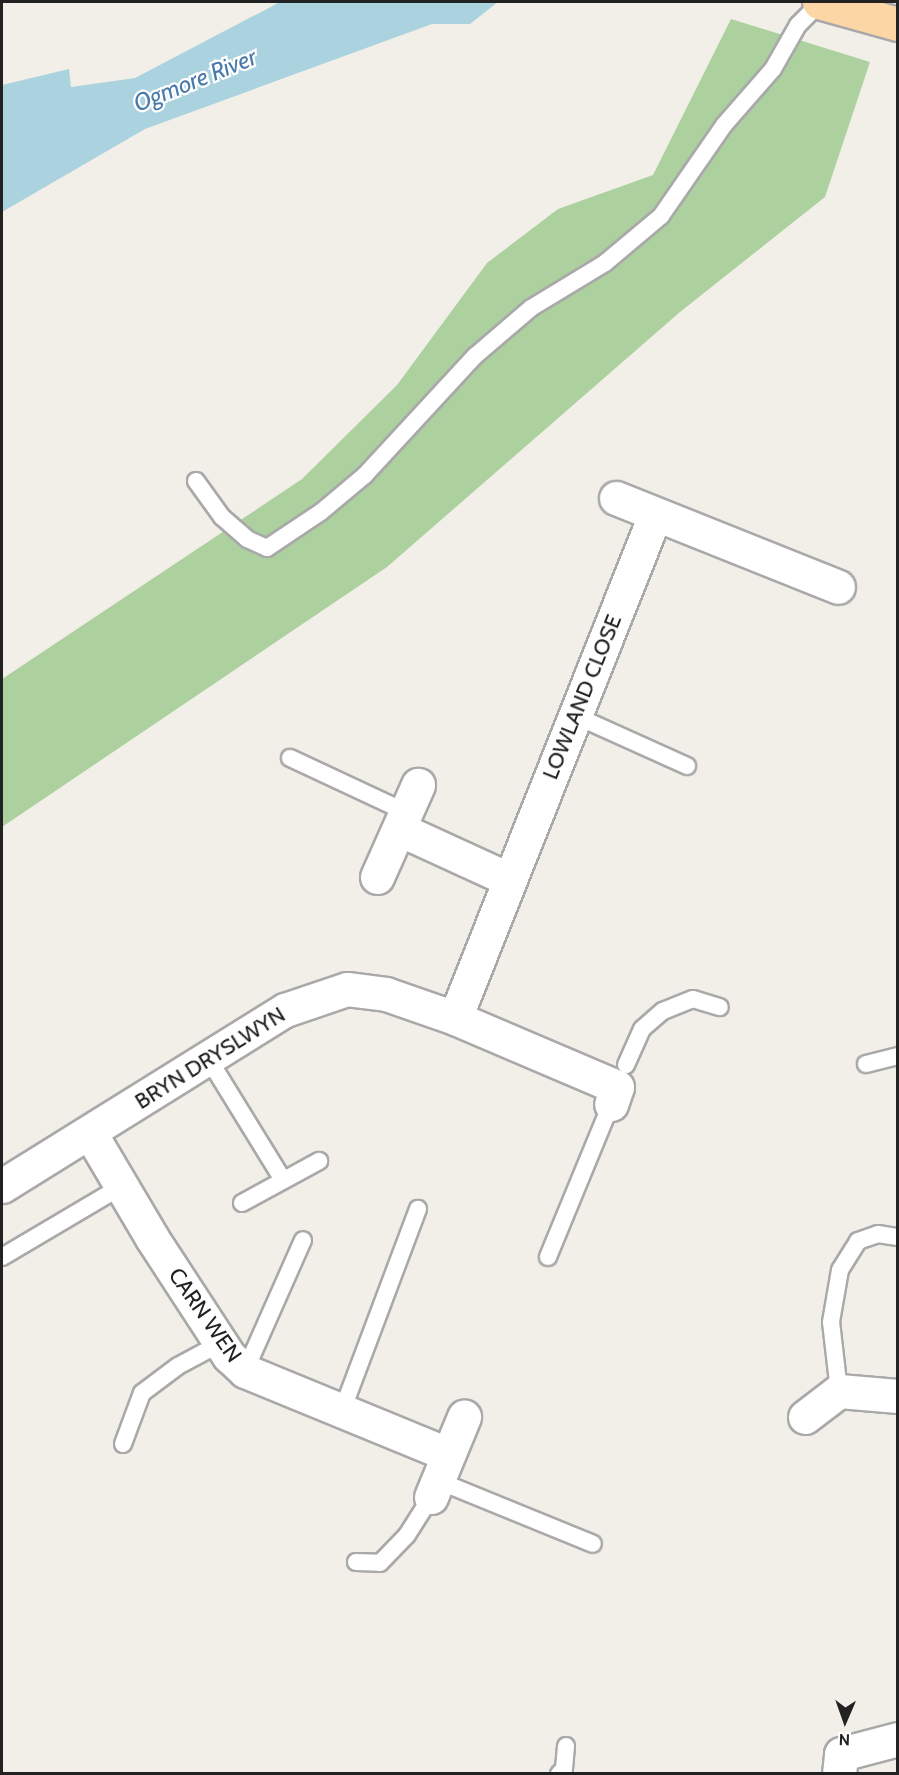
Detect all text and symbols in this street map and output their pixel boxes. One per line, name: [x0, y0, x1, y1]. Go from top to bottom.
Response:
water label: Ogmore River: [129, 42, 261, 118]
street label: LOWLAND CLOSE: [537, 611, 627, 783]
street label: BRYN DRYSLWYN: [130, 1001, 290, 1115]
street label: CARN WEN: [163, 1263, 247, 1367]
north arrow: [815, 1691, 875, 1751]
text: N: [838, 1730, 850, 1749]

